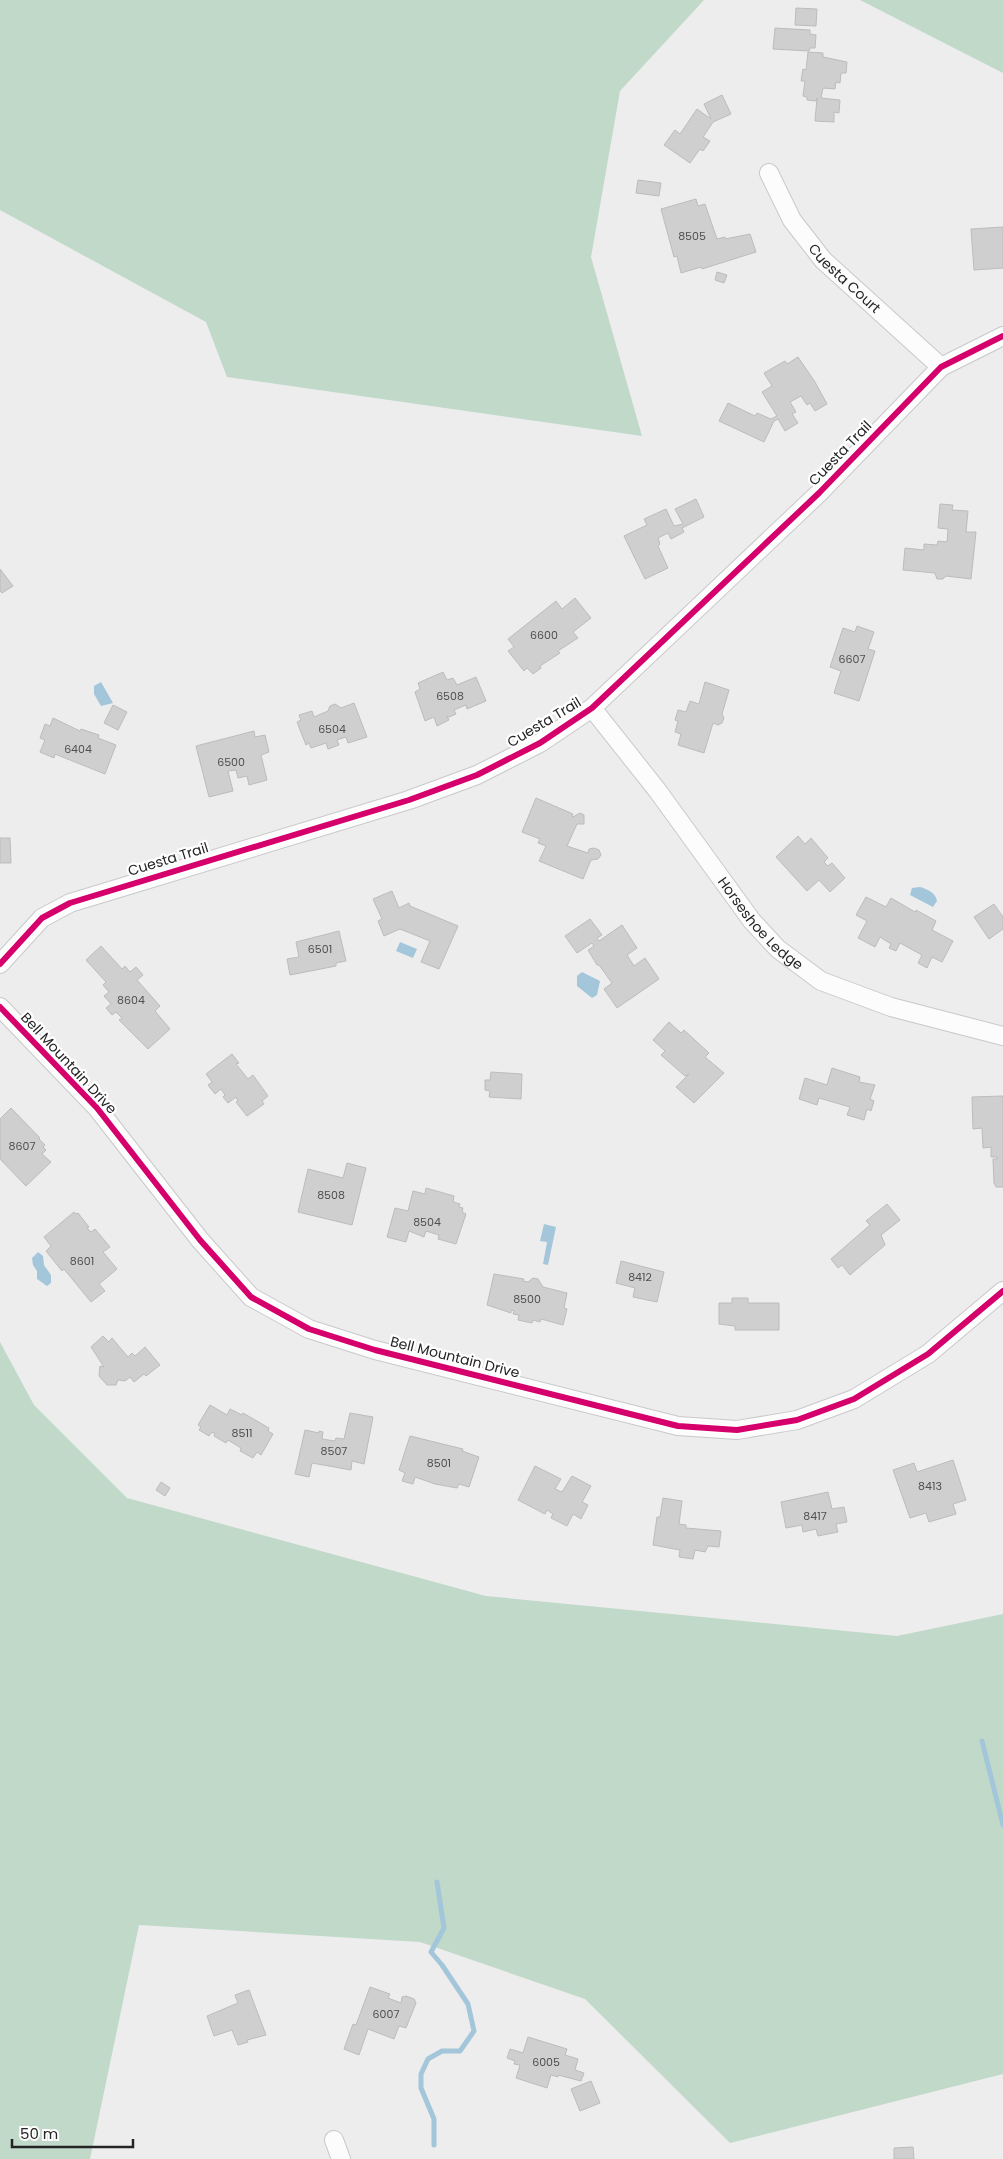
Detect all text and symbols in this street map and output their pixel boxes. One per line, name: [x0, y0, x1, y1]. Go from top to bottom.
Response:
house number: 8505: [678, 228, 706, 244]
street label: Cuesta Court: [804, 239, 885, 318]
street label: Cuesta Trail: [804, 416, 876, 490]
house number: 6600: [530, 627, 558, 643]
house number: 6607: [839, 651, 865, 667]
house number: 6508: [436, 688, 464, 704]
street label: Cuesta Trail: [503, 692, 585, 752]
house number: 6504: [318, 721, 346, 737]
house number: 6404: [64, 741, 92, 757]
house number: 6500: [217, 754, 245, 770]
street label: Cuesta Trail: [125, 837, 211, 881]
street label: Horseshoe Ledge: [713, 873, 808, 975]
house number: 6501: [308, 941, 332, 957]
house number: 8604: [117, 992, 145, 1008]
street label: Bell Mountain Drive: [16, 1008, 122, 1119]
house number: 8607: [9, 1138, 35, 1154]
house number: 8508: [317, 1187, 345, 1203]
house number: 8504: [413, 1214, 441, 1230]
house number: 8601: [70, 1253, 94, 1269]
house number: 8412: [628, 1269, 652, 1285]
house number: 8500: [513, 1291, 541, 1307]
street label: Bell Mountain Drive: [388, 1331, 522, 1383]
house number: 8511: [232, 1425, 252, 1441]
house number: 8507: [321, 1443, 347, 1459]
house number: 8501: [427, 1455, 451, 1471]
house number: 8413: [918, 1478, 942, 1494]
house number: 8417: [803, 1508, 827, 1524]
house number: 6007: [373, 2006, 399, 2022]
house number: 6005: [532, 2054, 560, 2070]
scale bar: [12, 2116, 134, 2148]
text: 50 m: [20, 2123, 58, 2144]

